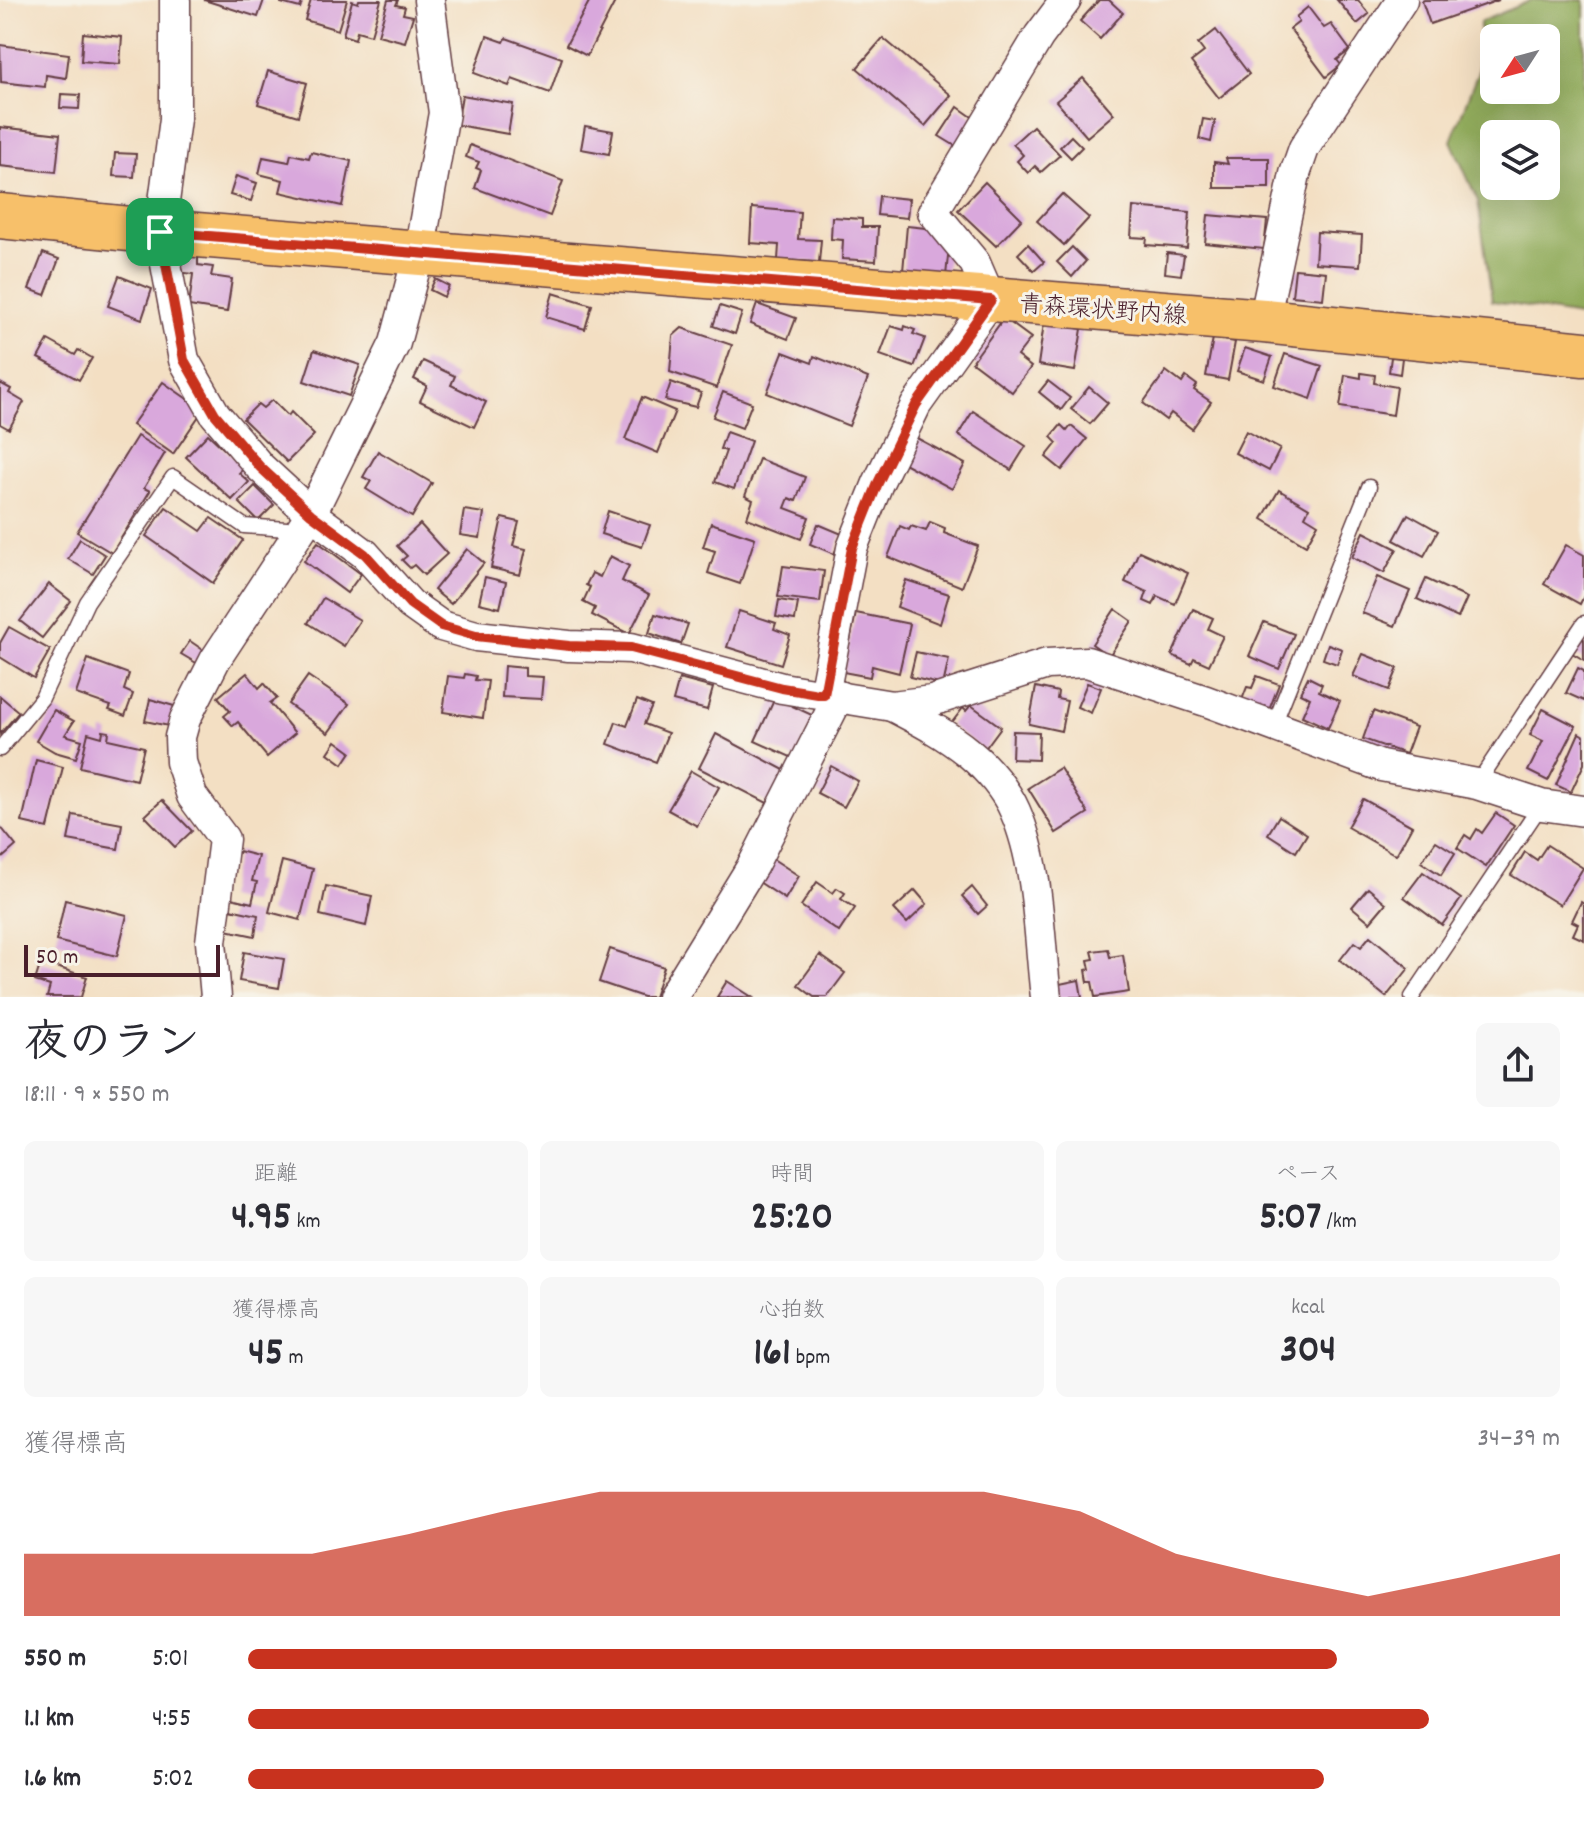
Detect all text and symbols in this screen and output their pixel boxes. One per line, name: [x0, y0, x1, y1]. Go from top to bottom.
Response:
north arrow: [1480, 24, 1560, 104]
map controls: [1480, 24, 1560, 200]
button: layers: [1480, 120, 1560, 200]
pin: [126, 198, 194, 266]
icon: arrive: [138, 210, 182, 254]
street label: 青森環状野内線: [1018, 289, 1188, 335]
scale bar: [24, 941, 220, 977]
text: 50 m: [36, 943, 78, 974]
text: 夜のラン: [24, 1015, 200, 1078]
button: share: [1476, 1023, 1560, 1107]
text: 18:11 · 9 × 550 m: [24, 1077, 170, 1114]
text: 距離: [254, 1160, 298, 1191]
text: 時間: [770, 1160, 814, 1191]
text: ペース: [1276, 1160, 1340, 1191]
text: 4.95: [231, 1191, 291, 1248]
text: 25:20: [751, 1191, 833, 1248]
text: 5:07: [1259, 1191, 1321, 1248]
text: km: [291, 1207, 321, 1238]
text: /km: [1321, 1207, 1357, 1238]
text: kcal: [1291, 1293, 1325, 1324]
text: 獲得標高: [232, 1296, 320, 1327]
text: 心拍数: [759, 1296, 825, 1327]
text: 304: [1280, 1324, 1336, 1381]
text: 45: [248, 1327, 283, 1384]
text: 161: [754, 1327, 791, 1384]
text: m: [283, 1343, 304, 1374]
text: bpm: [791, 1343, 830, 1374]
text: 34–39 m: [1478, 1421, 1560, 1458]
text: 獲得標高: [24, 1427, 128, 1464]
text: 550 m: [24, 1641, 86, 1678]
text: 5:01: [152, 1641, 188, 1678]
text: 1.1 km: [24, 1701, 74, 1738]
text: 4:55: [152, 1701, 191, 1738]
text: 1.6 km: [24, 1761, 81, 1798]
text: 5:02: [152, 1761, 194, 1798]

